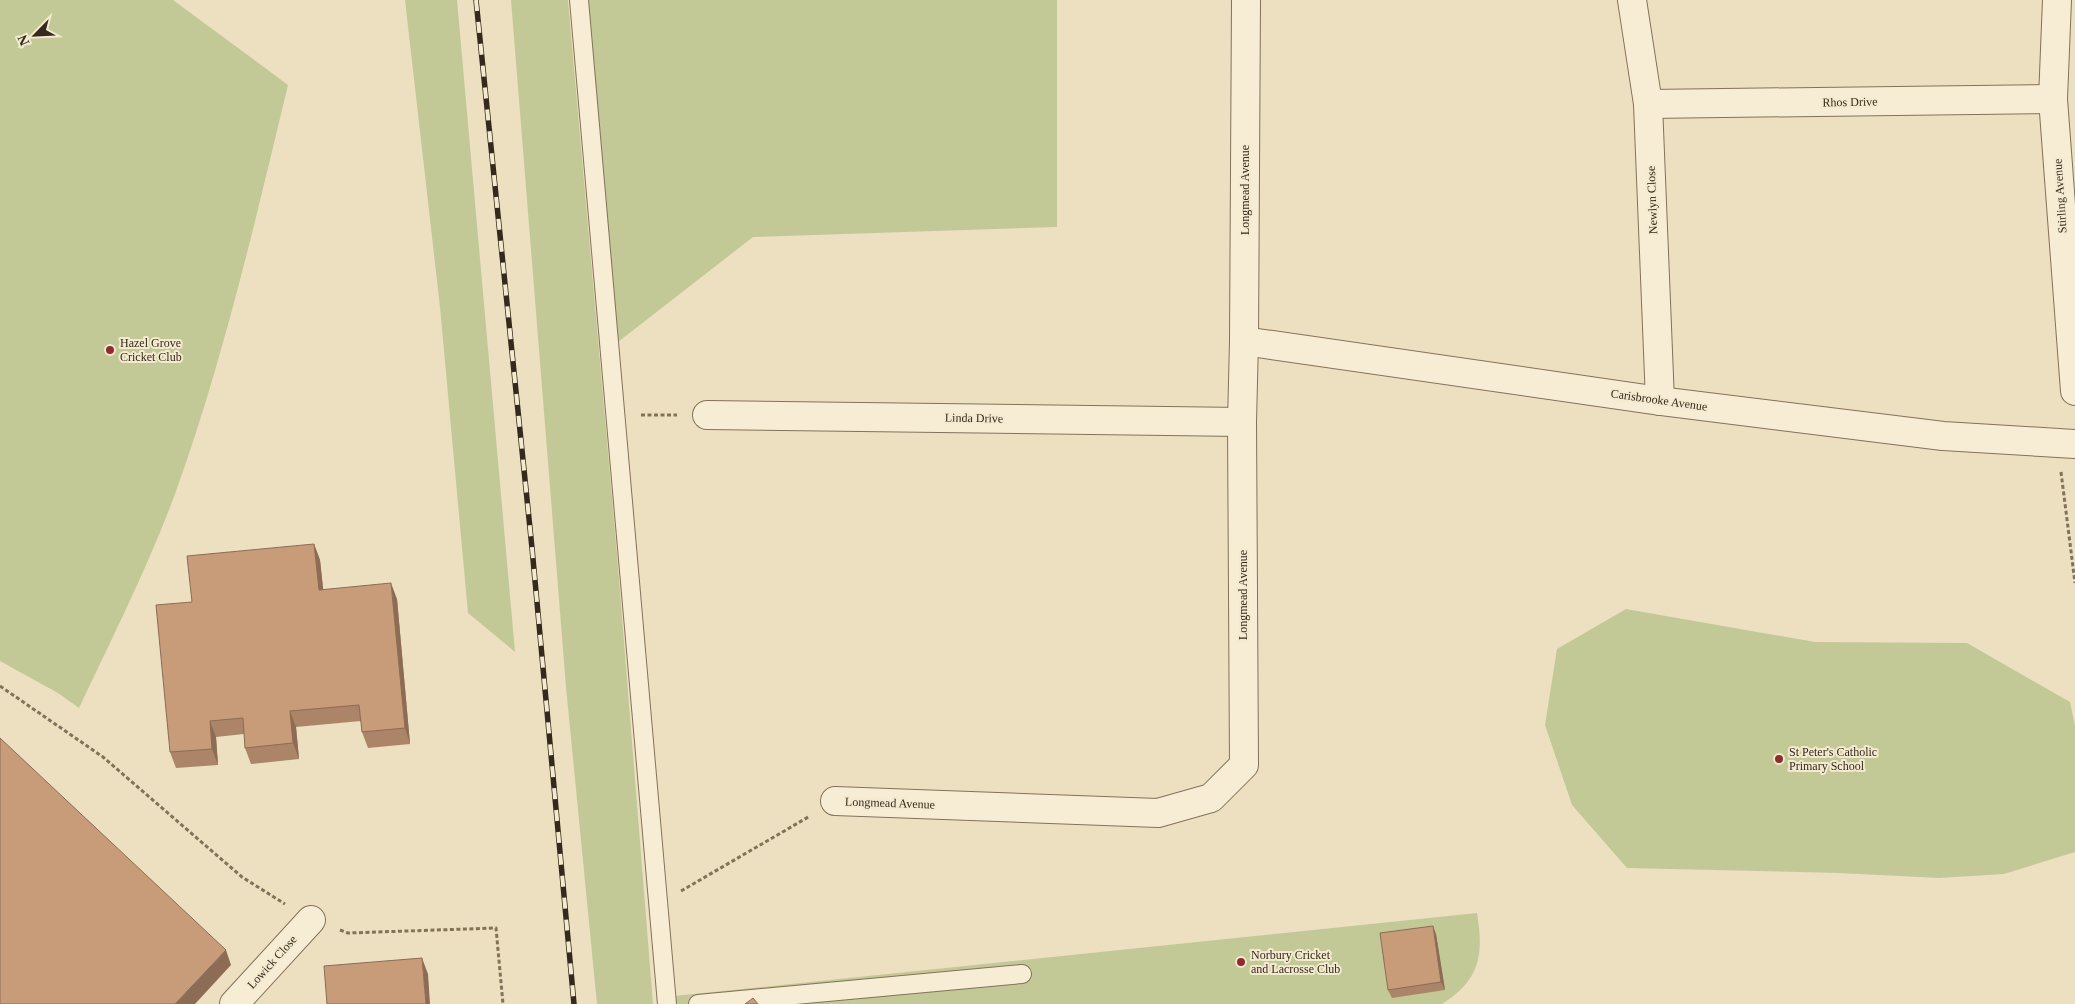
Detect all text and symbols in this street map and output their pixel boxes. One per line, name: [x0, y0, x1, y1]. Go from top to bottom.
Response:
north arrow: [10, 10, 60, 60]
text: N: [15, 32, 32, 48]
street label: Rhos Drive: [1822, 95, 1878, 109]
street label: Longmead Avenue: [1238, 145, 1252, 235]
street label: Stirling Avenue: [2050, 158, 2070, 234]
street label: Newlyn Close: [1644, 166, 1660, 234]
place label: Hazel Grove Cricket Club: [120, 336, 182, 364]
marker: Hazel Grove Cricket Club: [104, 344, 116, 356]
street label: Carisbrooke Avenue: [1610, 386, 1708, 414]
street label: Linda Drive: [945, 410, 1003, 426]
street label: Longmead Avenue: [1236, 550, 1250, 640]
place label: St Peter's Catholic Primary School: [1789, 745, 1877, 773]
marker: St Peter's Catholic Primary School: [1773, 753, 1785, 765]
street label: Longmead Avenue: [845, 794, 935, 812]
street label: Lowick Close: [244, 932, 300, 992]
place label: Norbury Cricket and Lacrosse Club: [1251, 948, 1340, 976]
marker: Norbury Cricket and Lacrosse Club: [1235, 956, 1247, 968]

